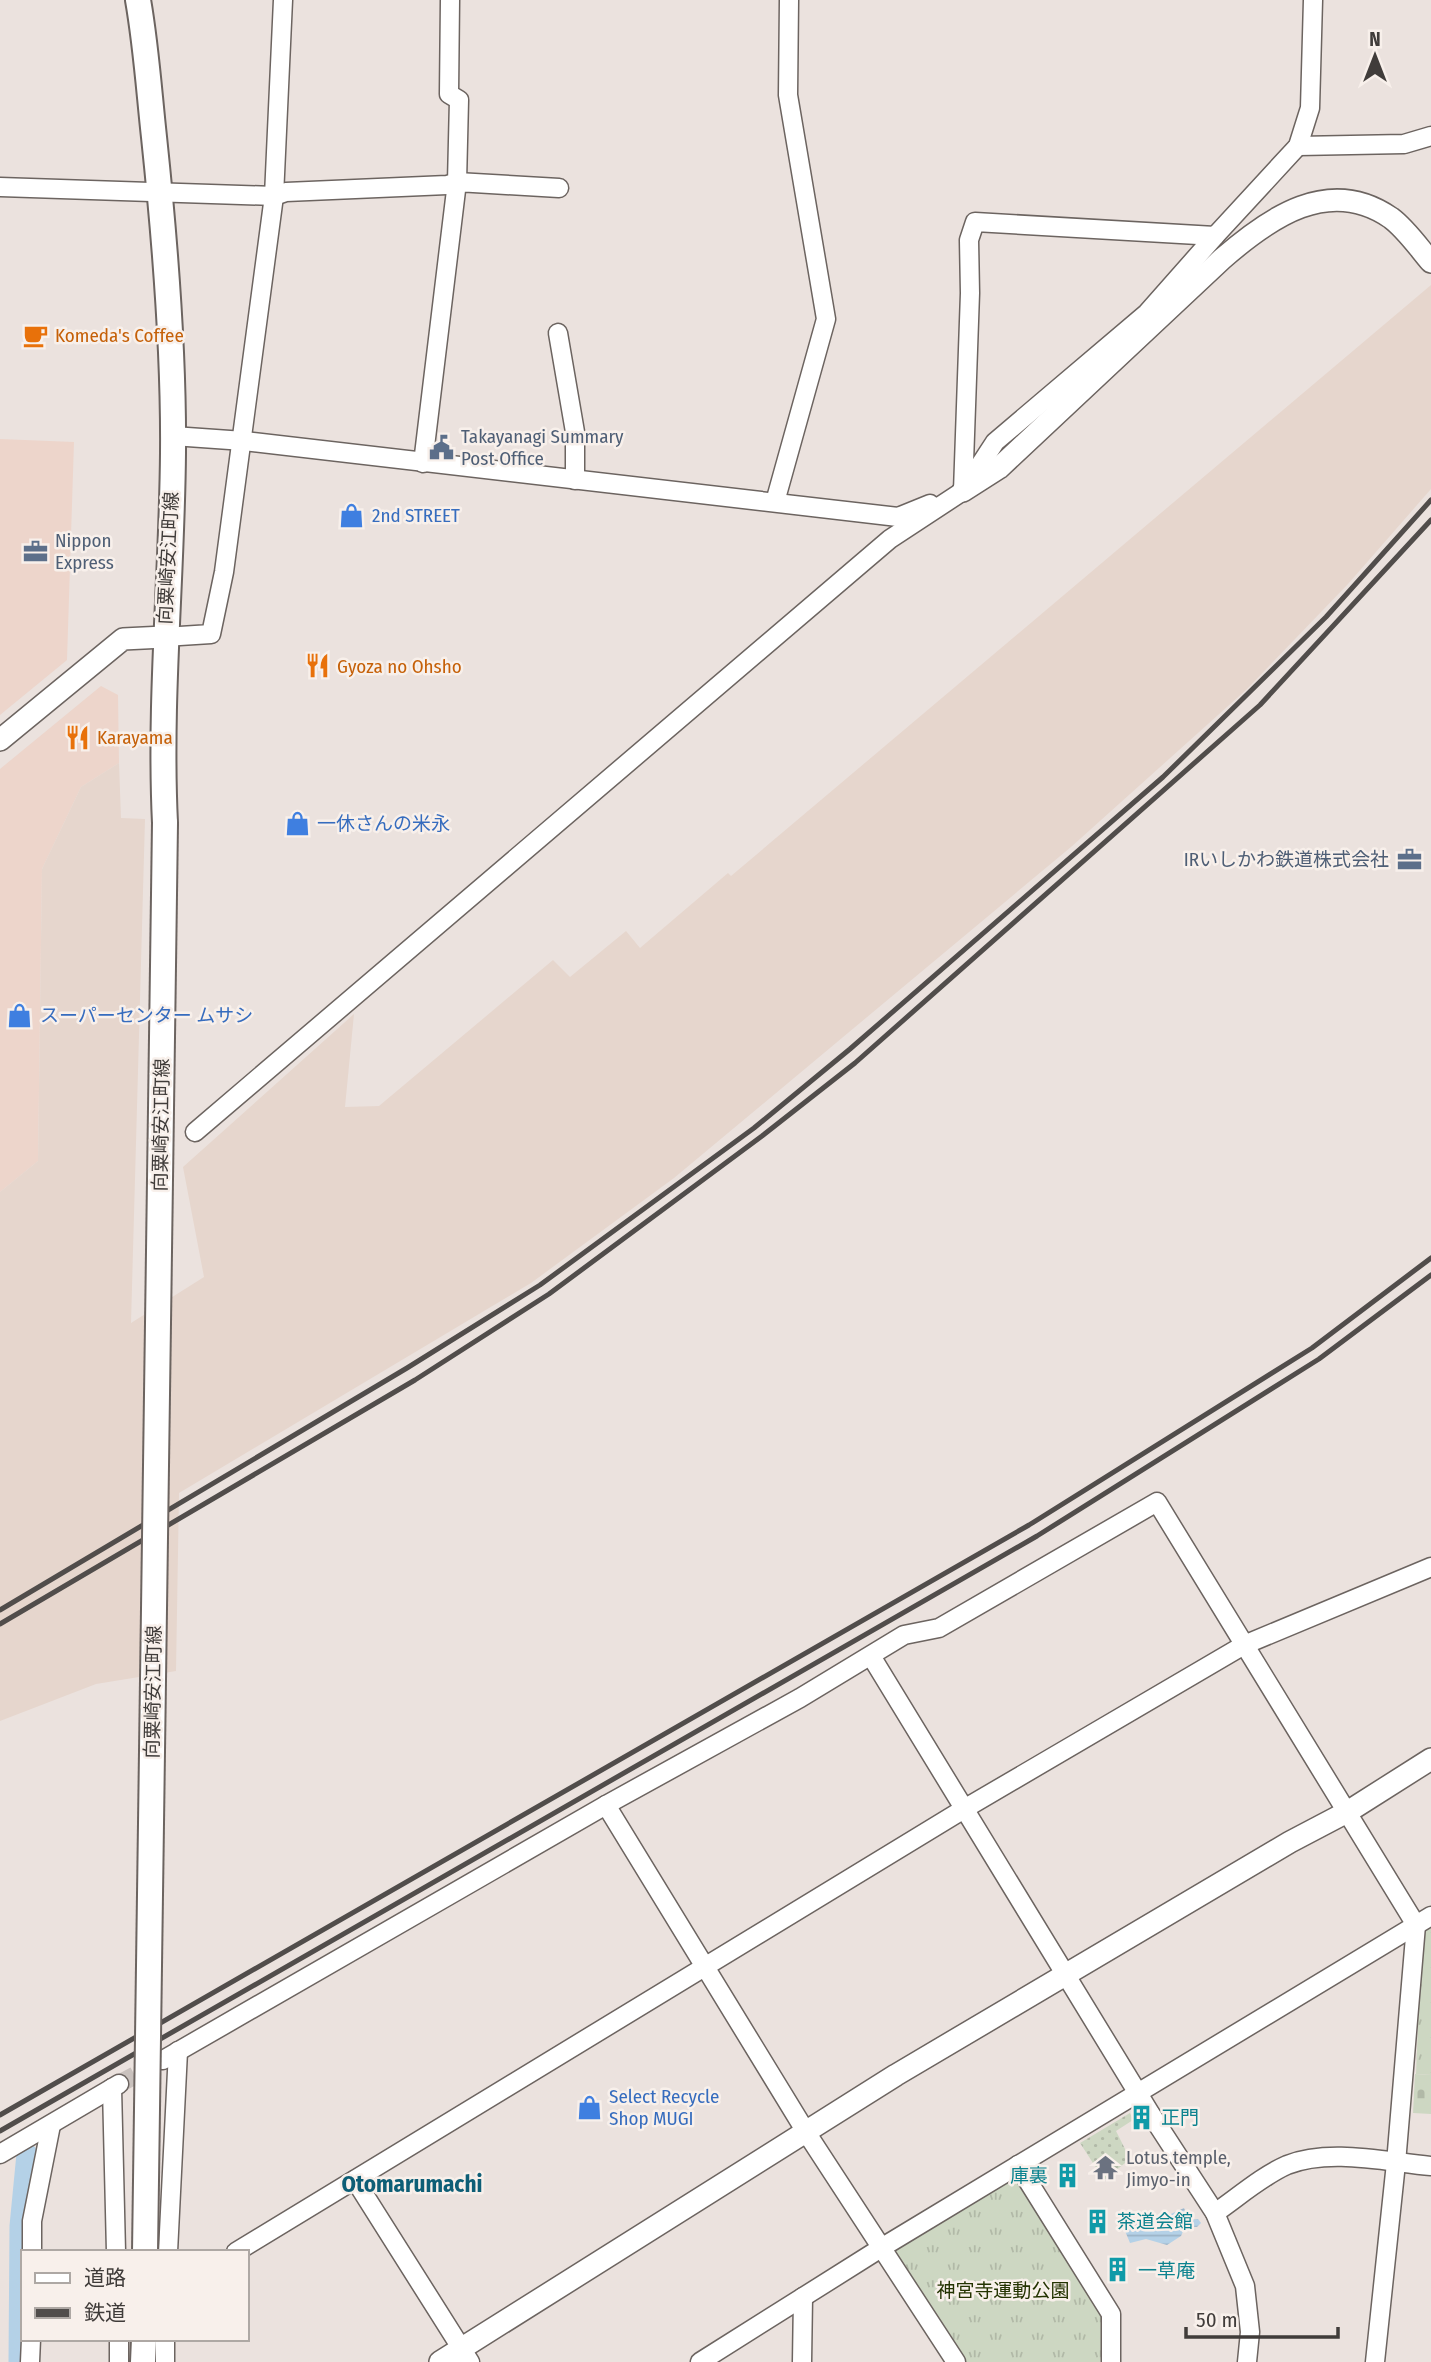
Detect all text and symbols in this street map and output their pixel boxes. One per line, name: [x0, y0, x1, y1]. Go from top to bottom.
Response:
north arrow: [1340, 21, 1410, 91]
text: N: [1369, 28, 1381, 51]
cafe icon: Komeda's Coffee: [21, 321, 49, 349]
place label: Komeda's Coffee: [55, 324, 184, 347]
place label: Takayanagi Summary Post Office: [461, 425, 624, 470]
public building icon: Takayanagi Summary Post Office: [427, 433, 455, 461]
street label: 向粟崎安江町線: [153, 491, 183, 625]
shop icon: 2nd STREET: [338, 501, 366, 529]
place label: 2nd STREET: [372, 504, 460, 527]
place label: Nippon Express: [55, 529, 114, 574]
office icon: Nippon Express: [21, 537, 49, 565]
restaurant icon: Gyoza no Ohsho: [303, 652, 331, 680]
place label: Gyoza no Ohsho: [337, 655, 462, 678]
restaurant icon: Karayama: [63, 723, 91, 751]
place label: Karayama: [97, 726, 173, 749]
shop icon: 一休さんの米永: [283, 809, 311, 837]
place label: 一休さんの米永: [317, 812, 450, 835]
office icon: IRいしかわ鉄道株式会社: [1395, 845, 1423, 873]
place label: IRいしかわ鉄道株式会社: [1184, 848, 1389, 871]
shop icon: スーパーセンター ムサシ: [6, 1001, 34, 1029]
place label: スーパーセンター ムサシ: [40, 1004, 253, 1027]
street label: 向粟崎安江町線: [148, 1058, 174, 1192]
street label: 向粟崎安江町線: [140, 1625, 166, 1759]
place label: Select Recycle Shop MUGI: [609, 2085, 719, 2130]
shop icon: Select Recycle Shop MUGI: [575, 2093, 603, 2121]
building icon: 正門: [1127, 2103, 1155, 2131]
place label: 正門: [1161, 2106, 1199, 2129]
place label: Lotus temple, Jimyo-in: [1126, 2146, 1231, 2191]
temple icon: Lotus temple, Jimyo-in: [1092, 2154, 1120, 2182]
building icon: 庫裏: [1054, 2161, 1082, 2189]
place label: 庫裏: [1010, 2164, 1048, 2187]
district label: Otomarumachi: [342, 2170, 482, 2198]
building icon: 茶道会館: [1083, 2207, 1111, 2235]
place label: 茶道会館: [1117, 2210, 1193, 2233]
legend: [21, 2250, 248, 2341]
building icon: 一草庵: [1104, 2256, 1132, 2284]
place label: 一草庵: [1138, 2259, 1195, 2282]
text: 道路: [84, 2265, 126, 2291]
park label: 神宮寺運動公園: [936, 2279, 1070, 2302]
scale bar: [1186, 2296, 1338, 2340]
text: 鉄道: [84, 2300, 126, 2326]
text: 50 m: [1196, 2307, 1238, 2333]

